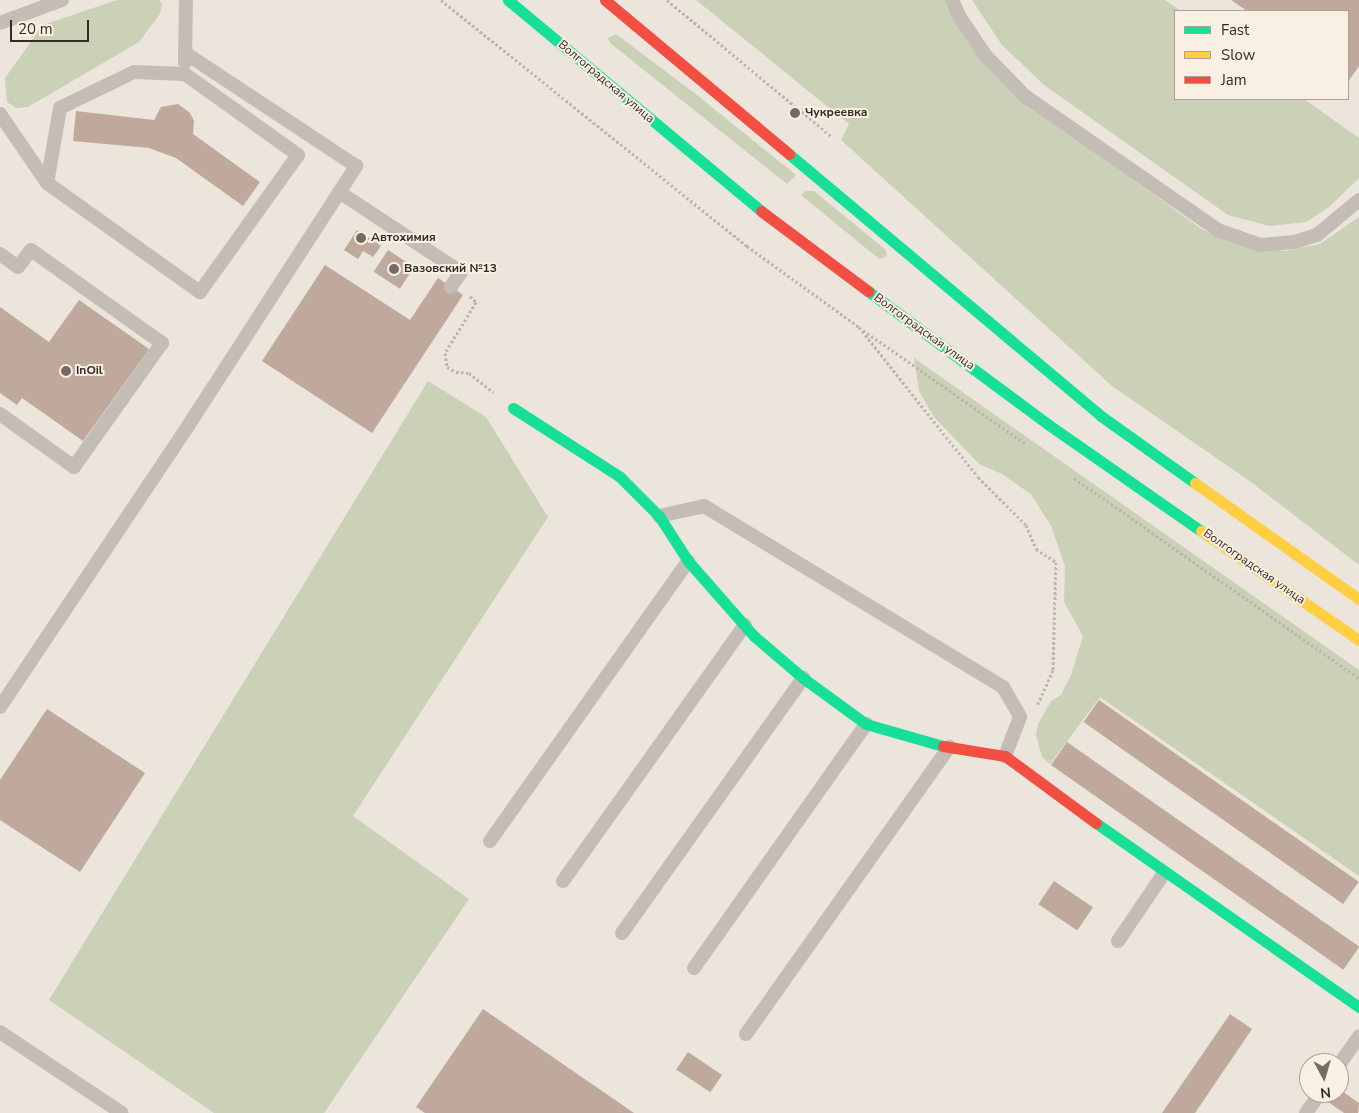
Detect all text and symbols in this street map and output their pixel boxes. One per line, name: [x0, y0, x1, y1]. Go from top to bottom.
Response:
scale bar: [12, 10, 91, 42]
legend: [1174, 10, 1349, 100]
text: 20 m: [18, 19, 53, 39]
text: Fast: [1221, 20, 1249, 40]
street label: Волгоградская улица: [555, 38, 657, 126]
text: Slow: [1221, 45, 1255, 65]
text: Jam: [1221, 70, 1247, 90]
place label: Чукреевка: [805, 106, 868, 120]
marker: Чукреевка: [789, 107, 801, 119]
place label: Автохимия: [371, 231, 436, 245]
marker: Автохимия: [355, 232, 367, 244]
place label: Вазовский №13: [404, 262, 497, 276]
marker: Вазовский №13: [388, 263, 400, 275]
street label: Волгоградская улица: [871, 291, 977, 373]
place label: InOil: [76, 364, 103, 378]
marker: InOil: [60, 365, 72, 377]
street label: Волгоградская улица: [1200, 526, 1308, 608]
north arrow: [1299, 1053, 1349, 1103]
text: N: [1319, 1082, 1332, 1102]

